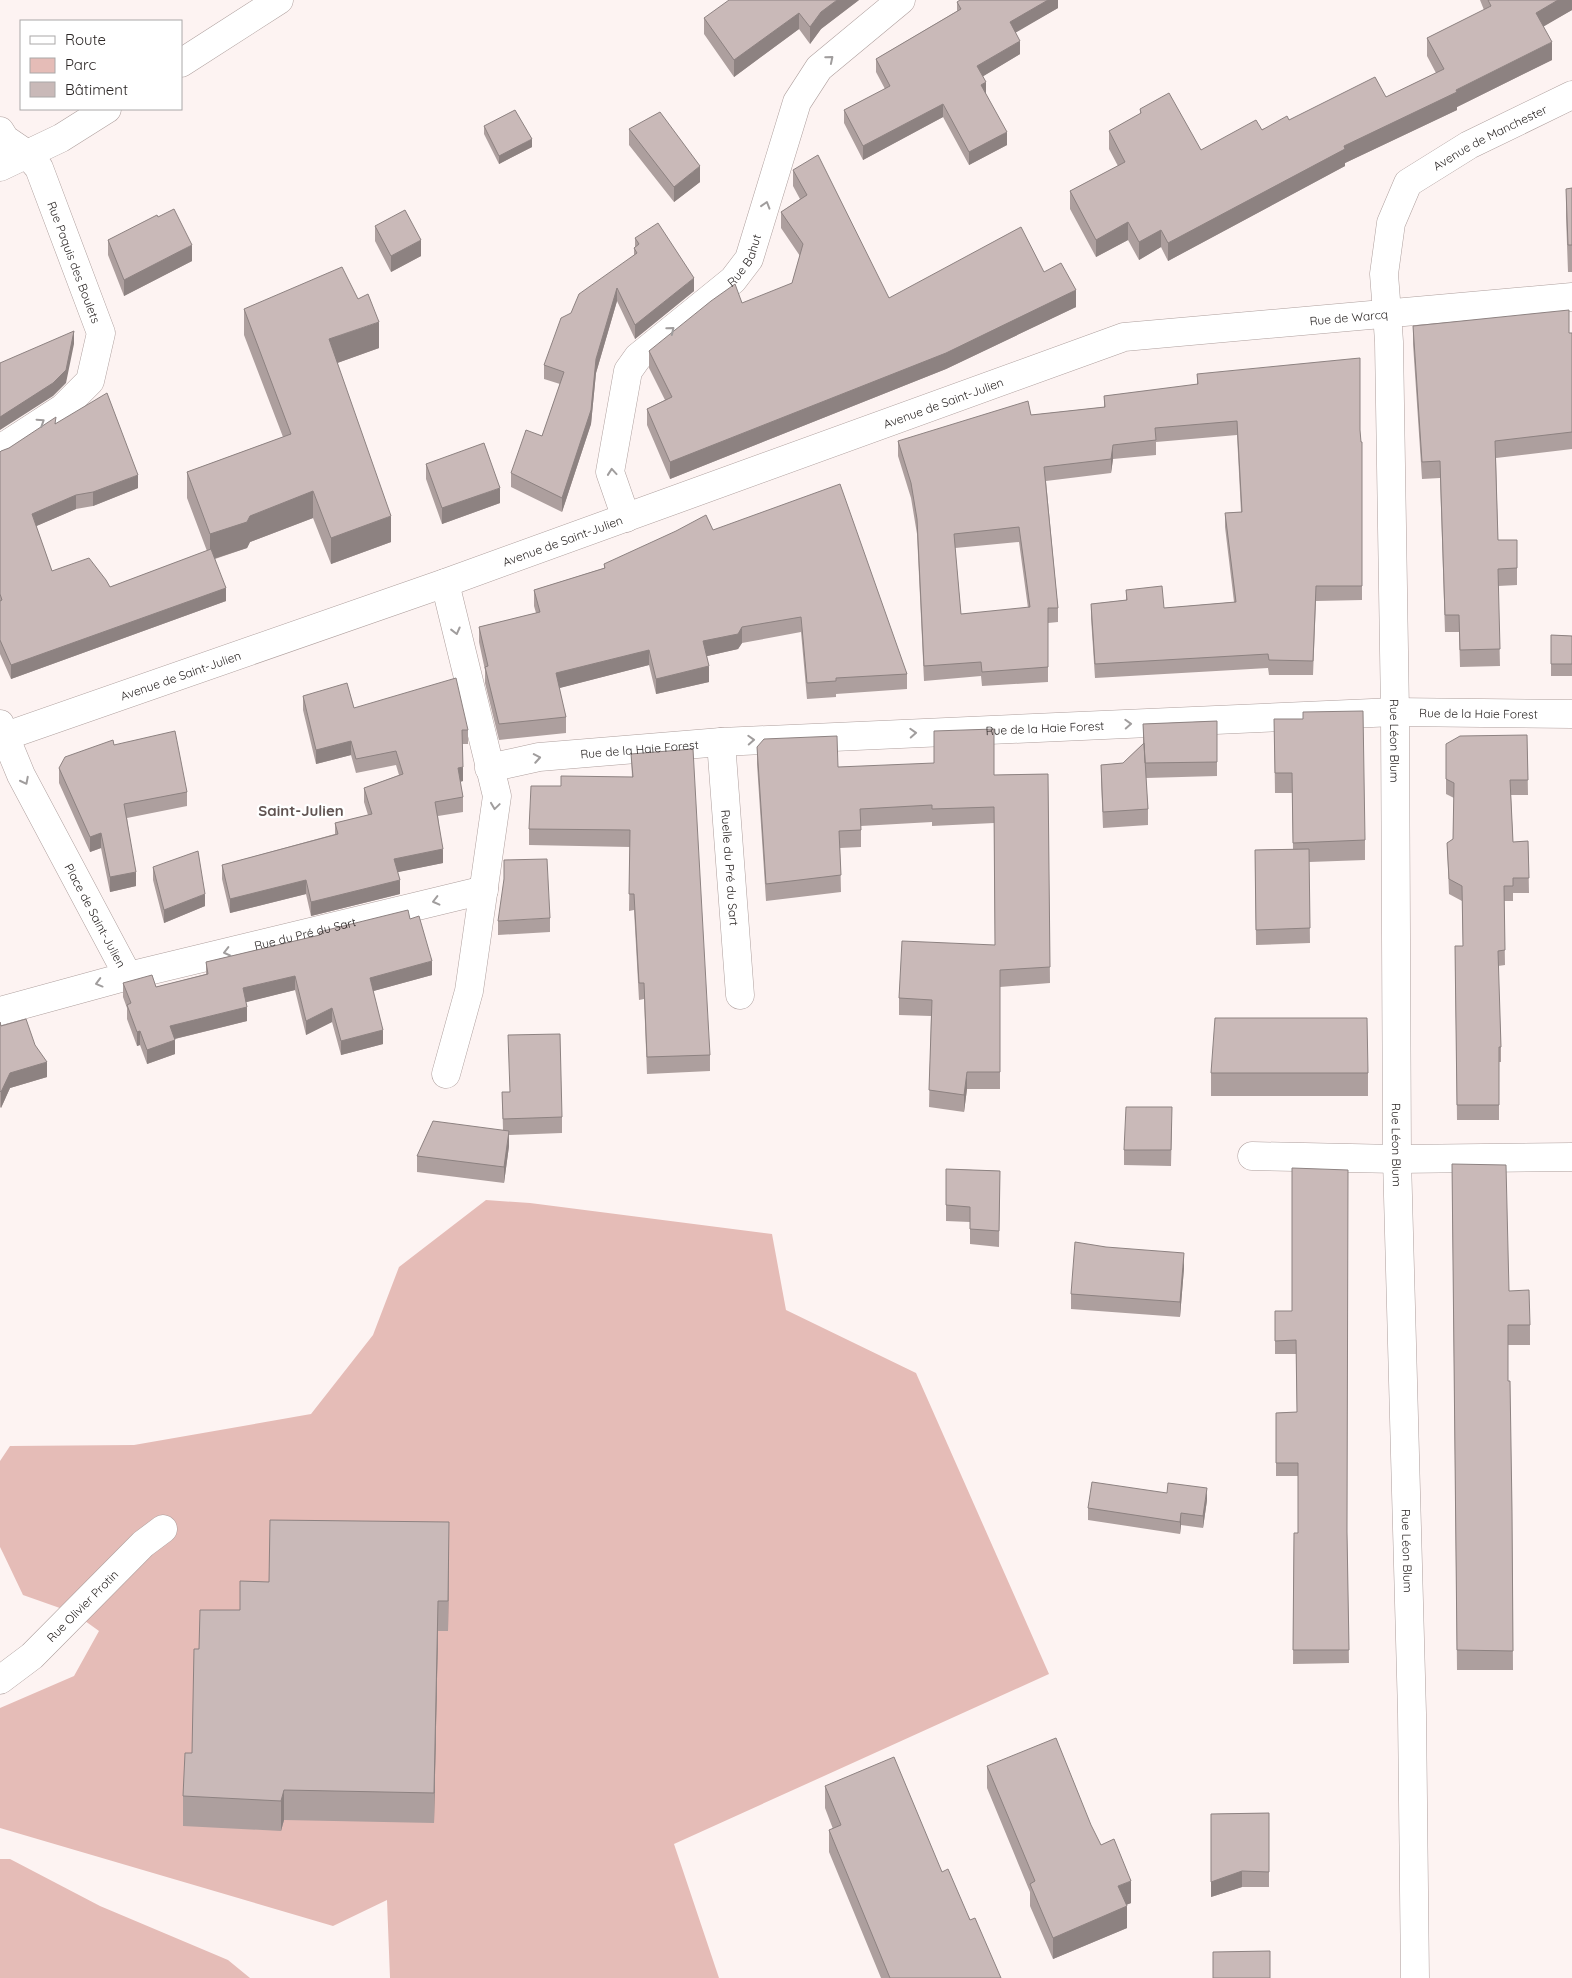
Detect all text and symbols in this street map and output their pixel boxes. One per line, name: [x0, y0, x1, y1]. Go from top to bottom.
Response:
legend: [20, 20, 182, 110]
text: Route: [65, 30, 106, 49]
text: Parc: [65, 55, 96, 74]
one-way arrow: [824, 56, 833, 64]
text: Bâtiment: [65, 80, 128, 99]
street label: Avenue de Manchester: [1430, 101, 1549, 173]
street label: Rue Paquis des Boulets: [45, 199, 104, 325]
one-way arrow: [760, 202, 770, 210]
street label: Rue Bahut: [724, 232, 764, 289]
street label: Rue de Warcq: [1309, 306, 1389, 328]
one-way arrow: [665, 328, 674, 336]
street label: Avenue de Saint-Julien: [881, 374, 1005, 431]
one-way arrow: [36, 419, 45, 429]
one-way arrow: [607, 468, 618, 476]
street label: Avenue de Saint-Julien: [500, 512, 624, 569]
one-way arrow: [450, 626, 461, 635]
street label: Avenue de Saint-Julien: [118, 647, 243, 703]
street label: Rue Léon Blum: [1387, 699, 1403, 783]
street label: Rue de la Haie Forest: [1419, 705, 1538, 721]
street label: Rue de la Haie Forest: [985, 717, 1105, 738]
one-way arrow: [1124, 718, 1132, 729]
one-way arrow: [910, 728, 918, 739]
one-way arrow: [747, 735, 755, 746]
street label: Rue de la Haie Forest: [580, 736, 699, 761]
one-way arrow: [532, 753, 541, 763]
one-way arrow: [19, 776, 29, 785]
district label: Saint-Julien: [258, 801, 344, 820]
one-way arrow: [491, 801, 501, 810]
street label: Ruelle du Pré du Sart: [719, 809, 742, 926]
street label: Place de Saint-Julien: [62, 861, 129, 970]
one-way arrow: [432, 895, 441, 906]
street label: Rue du Pré du Sart: [252, 914, 357, 953]
one-way arrow: [224, 946, 232, 956]
one-way arrow: [95, 978, 103, 988]
street label: Rue Léon Blum: [1389, 1103, 1405, 1187]
street label: Rue Léon Blum: [1399, 1509, 1416, 1593]
street label: Rue Olivier Protin: [43, 1566, 121, 1645]

